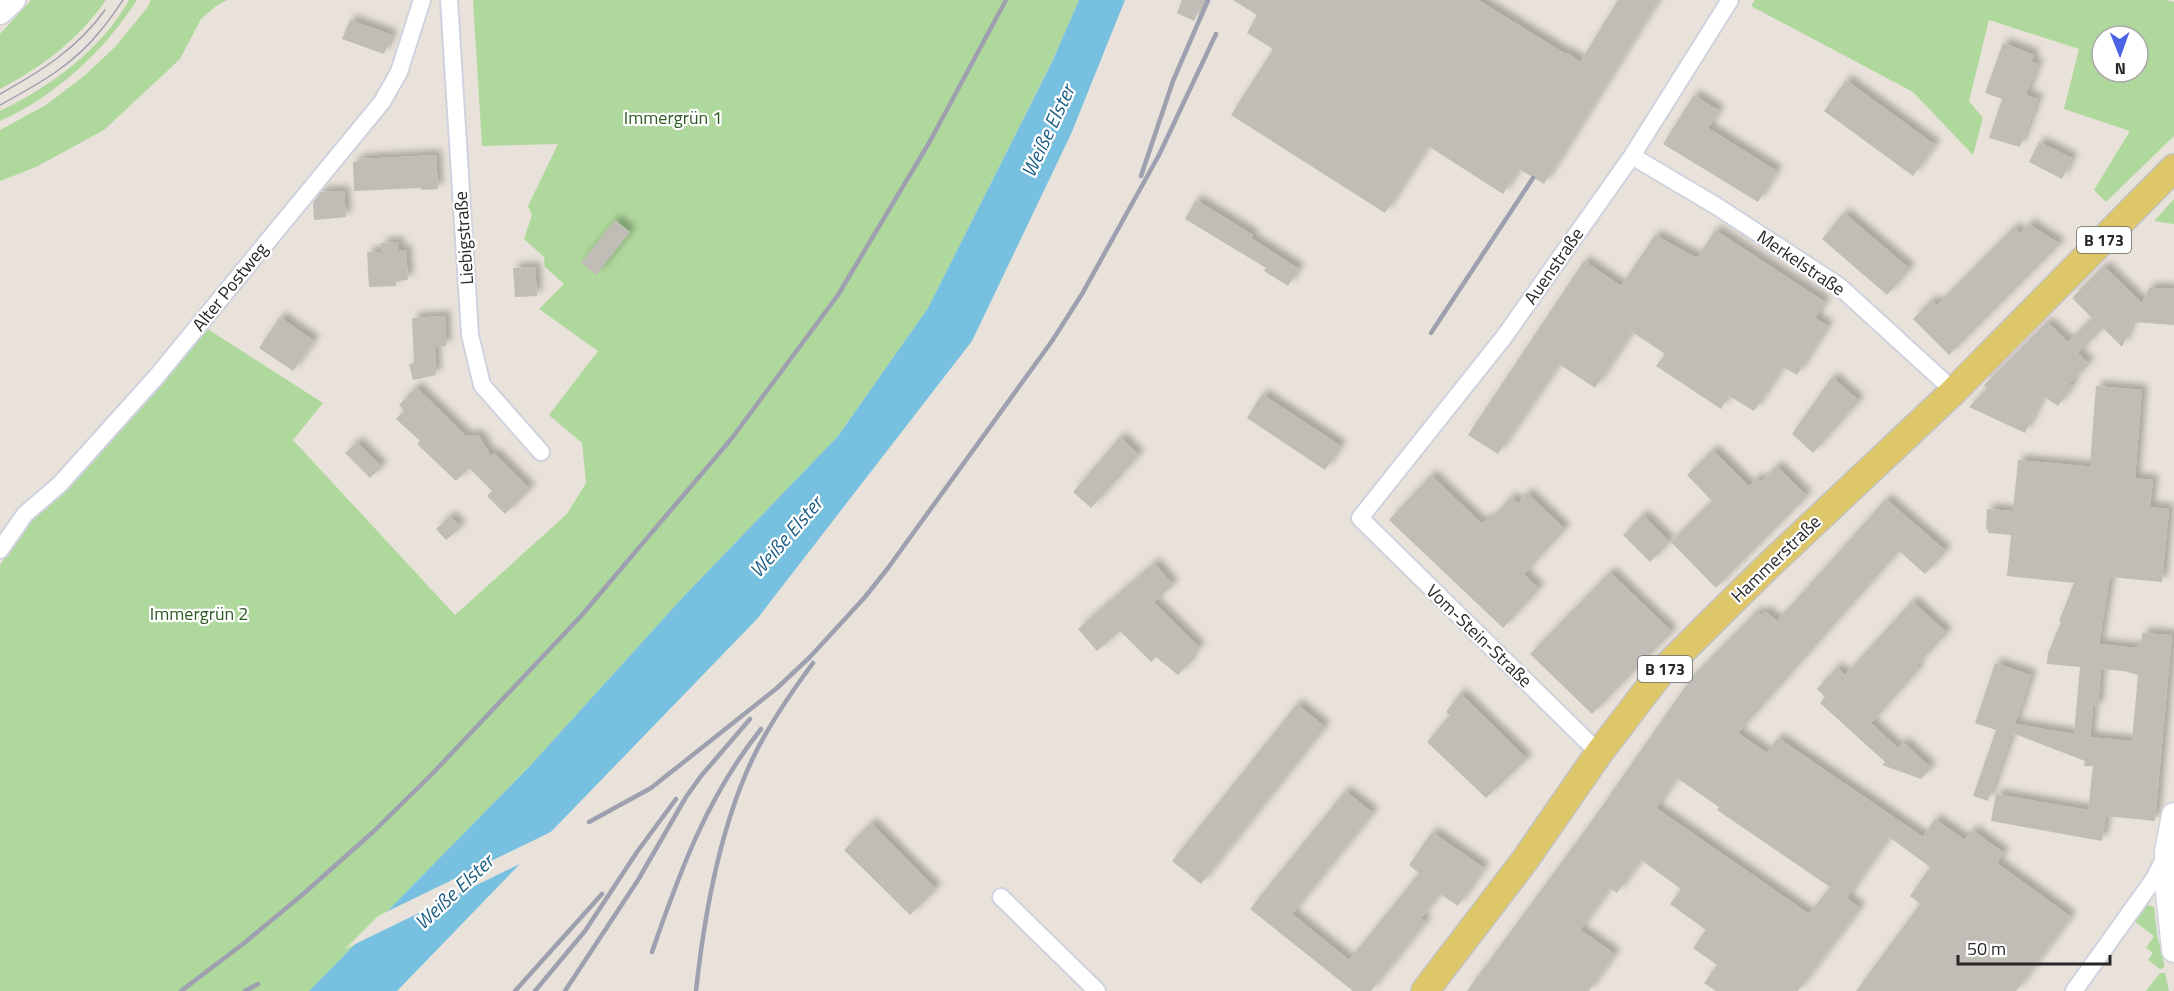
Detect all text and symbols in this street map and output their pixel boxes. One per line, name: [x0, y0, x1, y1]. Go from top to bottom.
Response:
north arrow: [2090, 24, 2150, 84]
text: N: [2115, 57, 2126, 81]
water label: Weiße Elster: [1013, 77, 1084, 182]
park label: Immergrün 1: [624, 104, 722, 131]
street label: Liebigstraße: [447, 190, 480, 286]
street label: Auenstraße: [1517, 222, 1590, 310]
street label: Merkelstraße: [1752, 223, 1851, 302]
road number: B 173: [2077, 227, 2131, 253]
street label: Alter Postweg: [185, 237, 274, 337]
water label: Weiße Elster: [742, 487, 831, 584]
street label: Hammerstraße: [1725, 509, 1827, 609]
street label: Vom-Stein-Straße: [1420, 578, 1539, 693]
park label: Immergrün 2: [150, 600, 248, 627]
road number: B 173: [1638, 656, 1692, 682]
water label: Weiße Elster: [407, 845, 502, 937]
scale bar: [1958, 928, 2110, 966]
text: 50 m: [1967, 935, 2006, 962]

